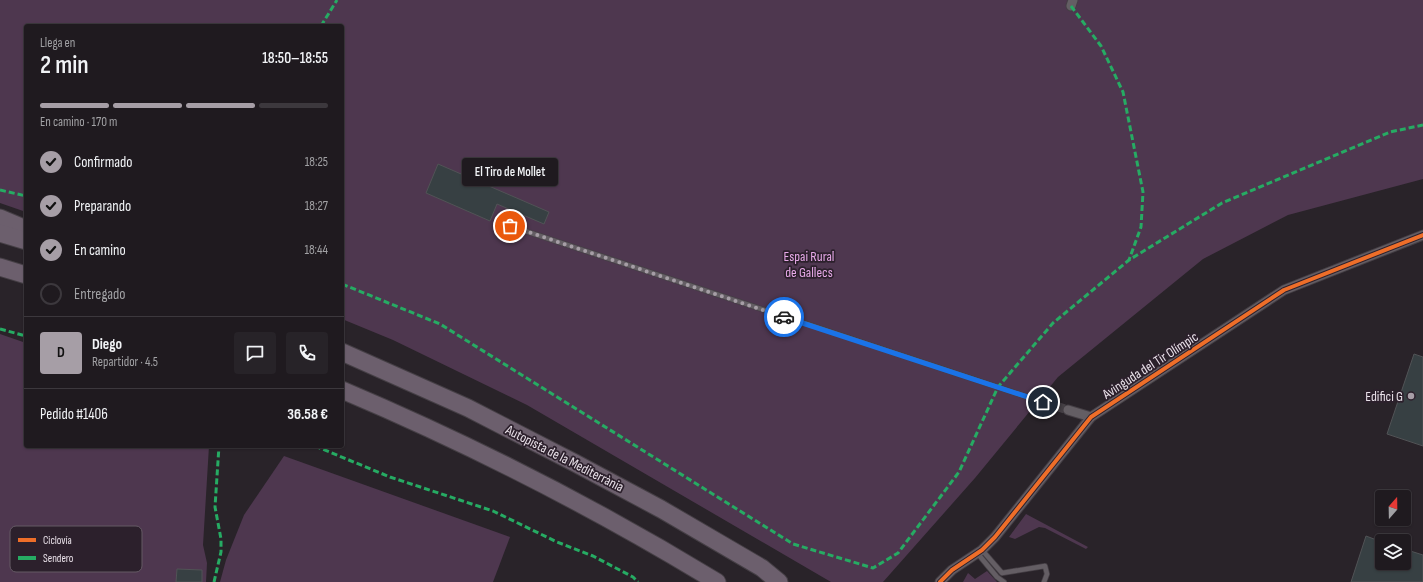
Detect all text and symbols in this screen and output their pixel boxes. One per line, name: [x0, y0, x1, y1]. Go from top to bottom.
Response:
text: Llega en: [40, 35, 75, 51]
text: 18:50–18:55: [262, 49, 328, 68]
text: 2 min: [40, 50, 89, 81]
text: En camino · 170 m: [40, 114, 117, 130]
icon: check: [40, 151, 62, 173]
text: Confirmado: [74, 153, 133, 172]
text: 18:25: [305, 154, 328, 170]
callout: El Tiro de Mollet: [462, 158, 558, 186]
text: El Tiro de Mollet: [475, 164, 545, 180]
icon: check: [40, 195, 62, 217]
text: Preparando: [74, 197, 131, 216]
text: 18:27: [305, 198, 328, 214]
pin: [493, 209, 527, 243]
icon: bag: [499, 215, 521, 237]
icon: check: [40, 239, 62, 261]
text: En camino: [74, 241, 126, 260]
text: 18:44: [304, 242, 328, 258]
park label: Espai Rural de Gallecs: [784, 248, 834, 281]
text: Entregado: [74, 285, 125, 304]
courier: [764, 297, 804, 337]
icon: car: [773, 306, 795, 328]
street label: Avinguda del Tir Olímpic: [1098, 328, 1201, 403]
button: chat: [234, 332, 276, 374]
button: phone: [286, 332, 328, 374]
text: Diego: [92, 335, 122, 354]
text: D: [57, 343, 65, 362]
text: Repartidor · 4.5: [92, 354, 158, 370]
pin: [1026, 385, 1060, 419]
place label: Edifici G: [1365, 388, 1403, 405]
icon: home: [1032, 391, 1054, 413]
marker: Edifici G: [1406, 391, 1416, 401]
text: Pedido #1406: [40, 405, 108, 424]
text: 36.58 €: [287, 405, 328, 424]
street label: Autopista de la Mediterrània: [502, 421, 627, 496]
north arrow: [1375, 490, 1411, 526]
map controls: [1375, 490, 1411, 570]
legend: [10, 526, 142, 572]
text: Ciclovía: [43, 534, 72, 547]
button: layers: [1375, 534, 1411, 570]
text: Sendero: [43, 552, 74, 565]

